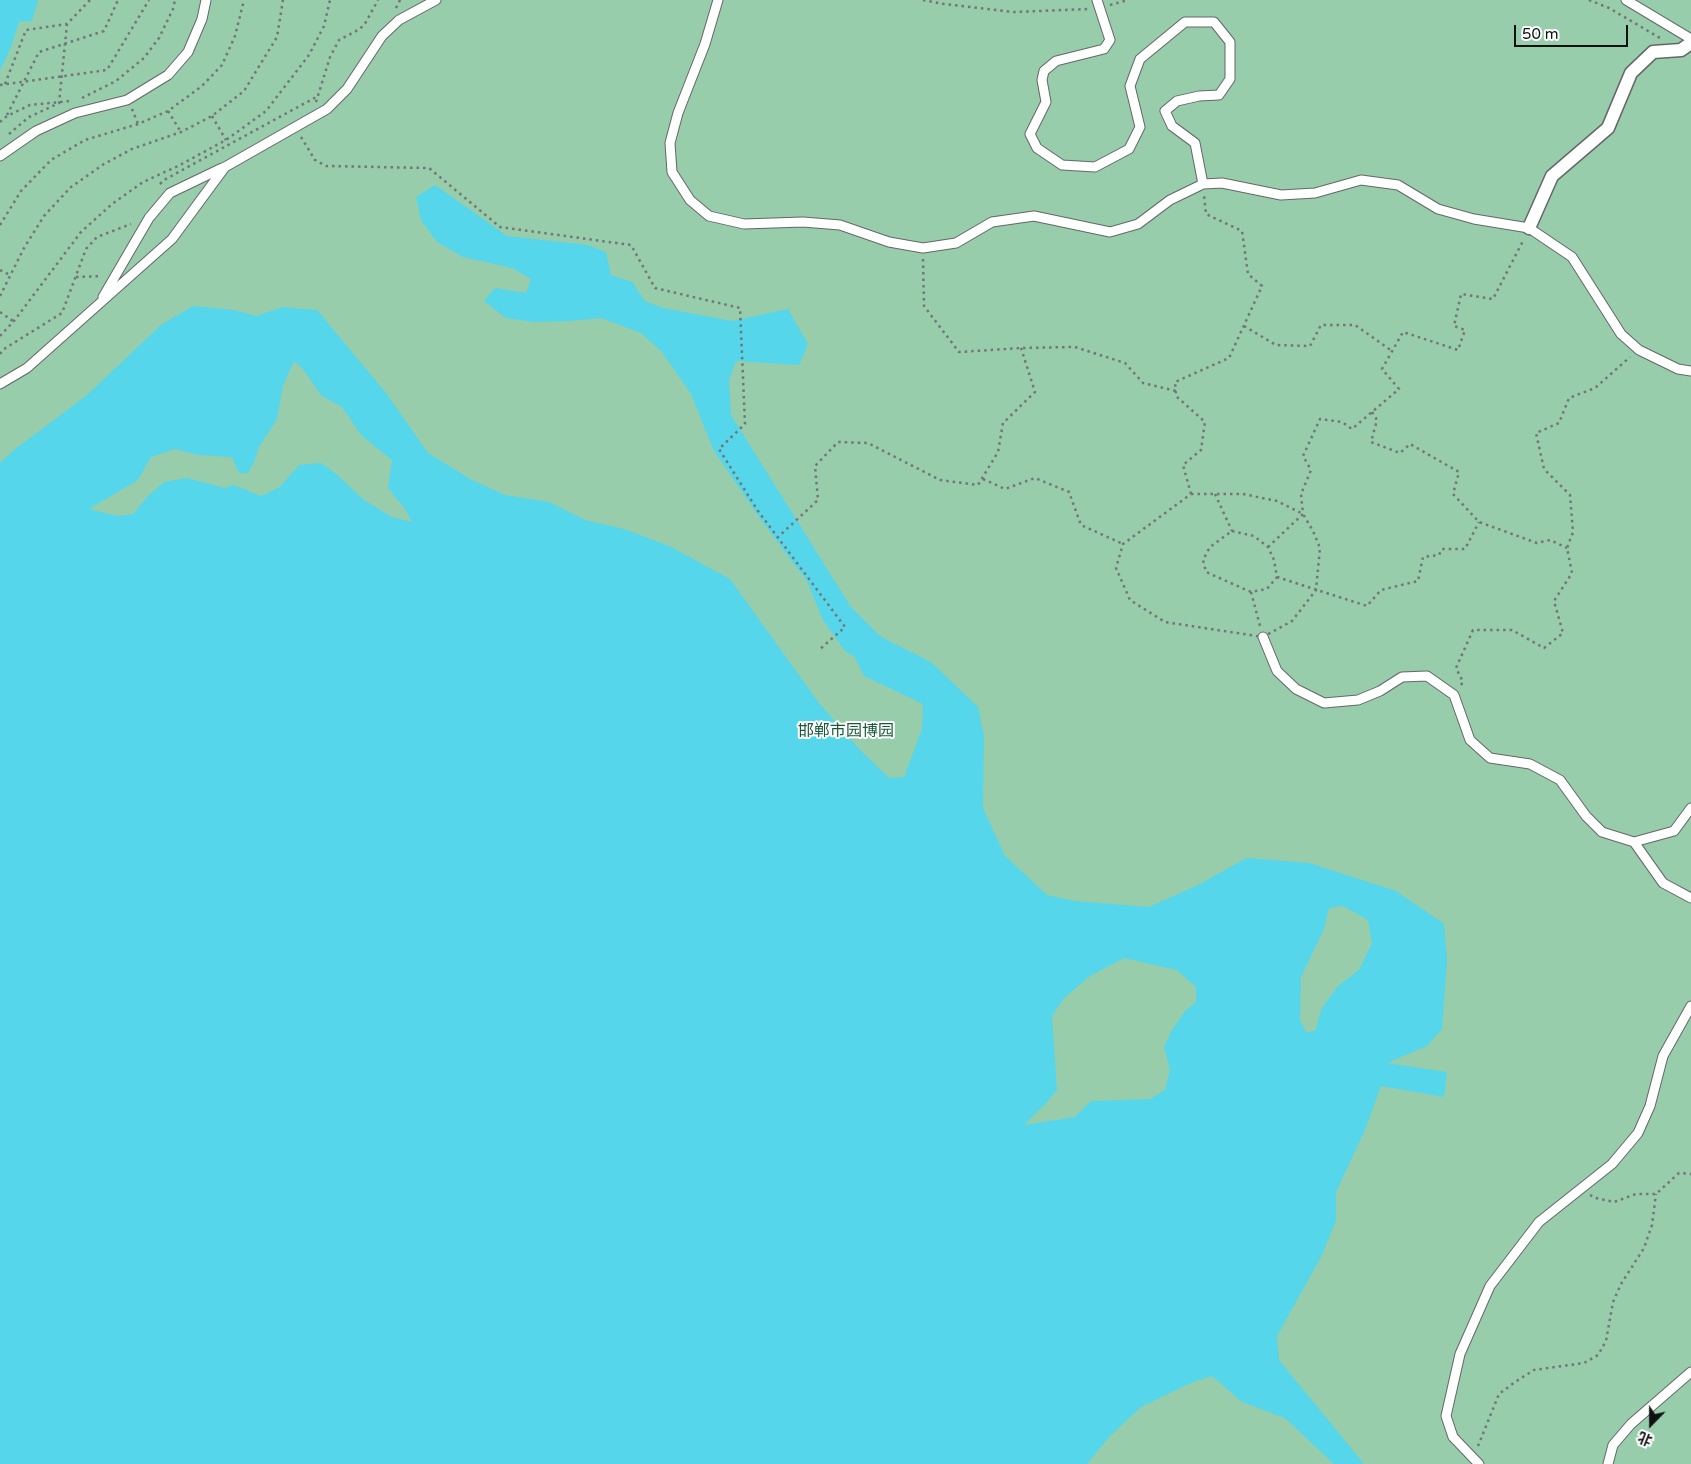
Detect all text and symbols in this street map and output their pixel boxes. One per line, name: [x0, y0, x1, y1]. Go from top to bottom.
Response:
scale bar: [1516, 15, 1630, 47]
text: 50 m: [1522, 25, 1559, 43]
park label: 邯郸市园博园: [798, 722, 894, 742]
north arrow: [1626, 1399, 1676, 1449]
text: 北: [1636, 1428, 1655, 1449]

